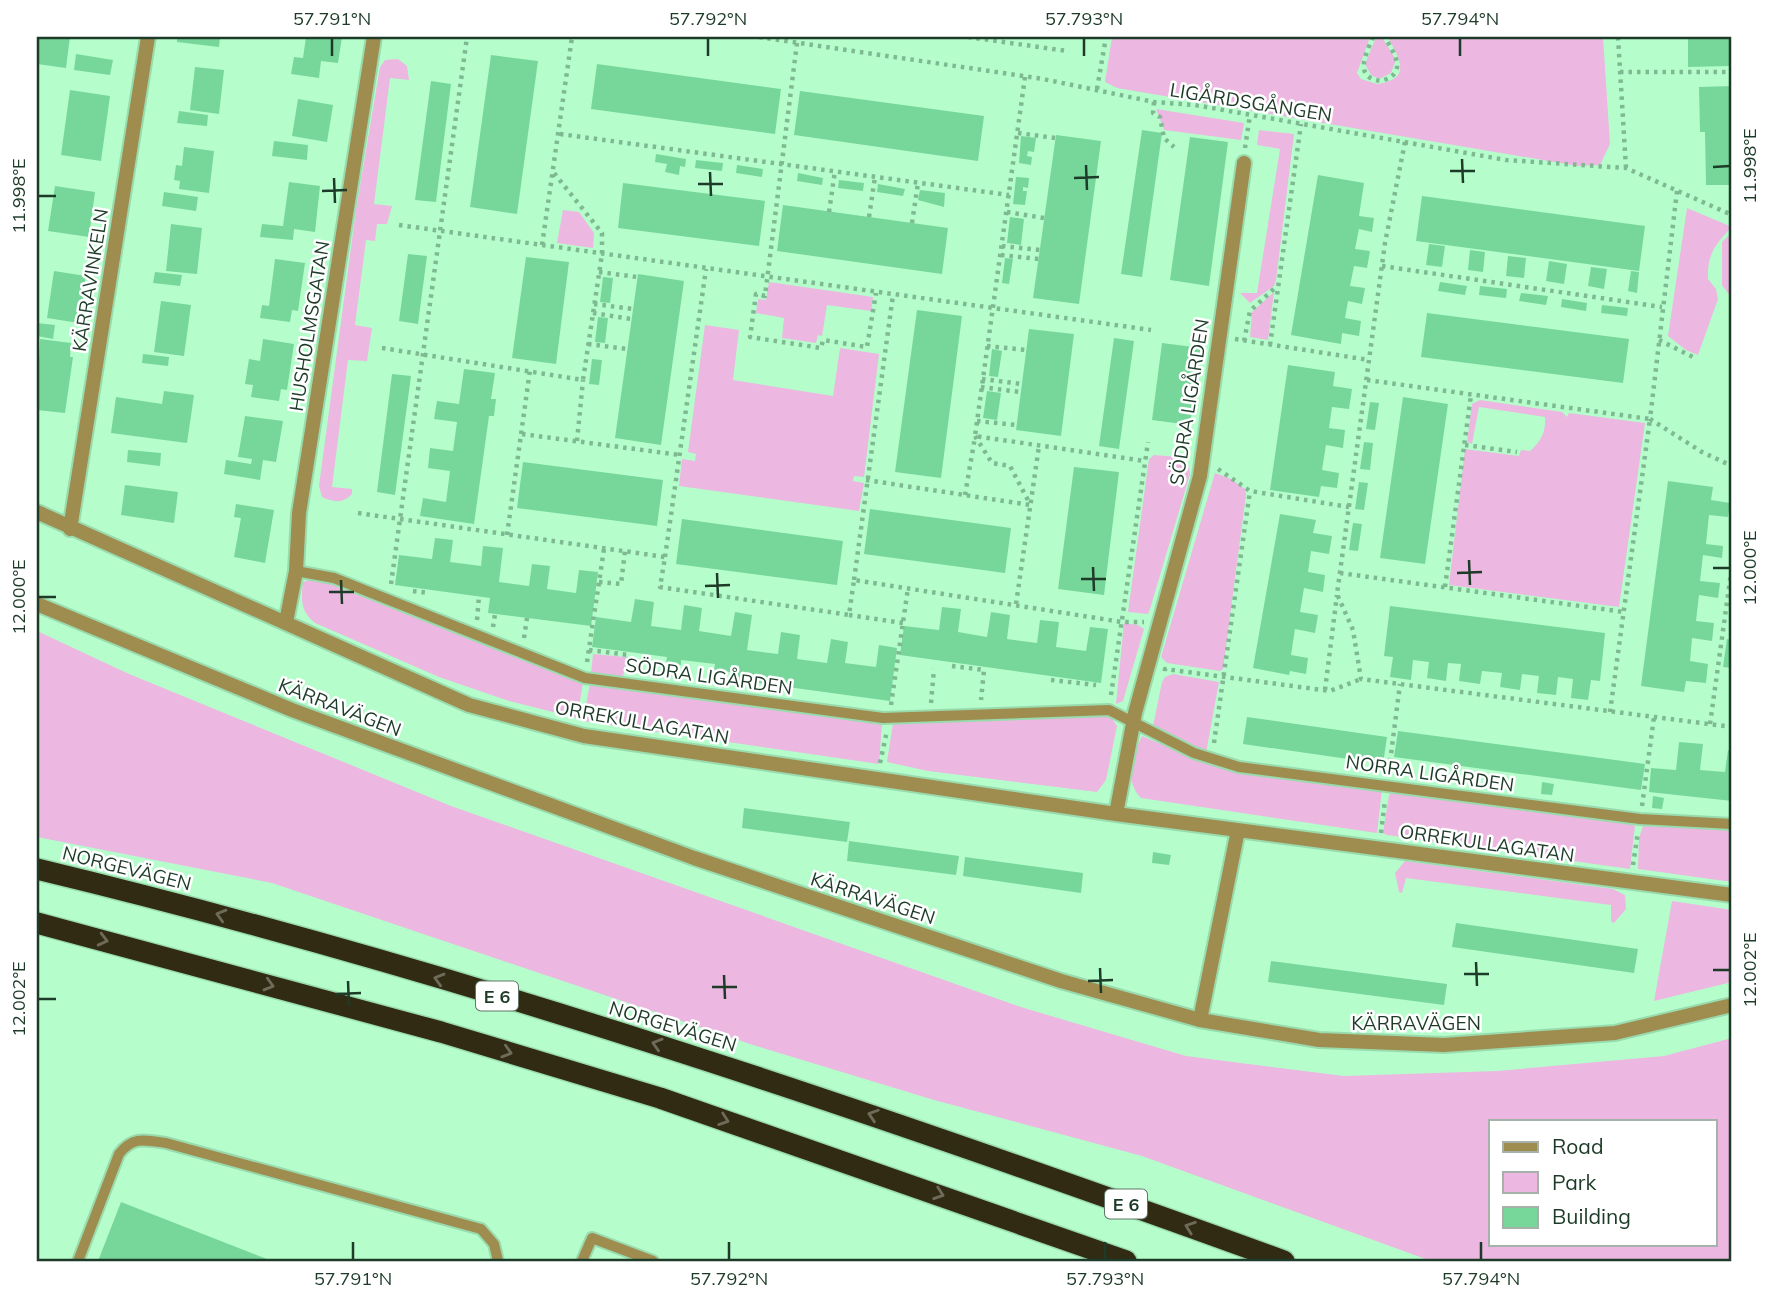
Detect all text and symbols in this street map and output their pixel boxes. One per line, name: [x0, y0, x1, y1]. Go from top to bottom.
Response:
text: 57.791°N: [293, 7, 371, 30]
text: 57.792°N: [669, 7, 747, 30]
text: 57.793°N: [1045, 7, 1123, 30]
text: 57.794°N: [1421, 7, 1499, 30]
street label: LIGÅRDSGÅNGEN: [1168, 77, 1334, 127]
text: 11.998°E: [1738, 128, 1761, 204]
text: 11.998°E: [7, 158, 30, 234]
street label: KÄRRAVINKELN: [67, 207, 113, 353]
street label: HUSHOLMSGATAN: [284, 239, 334, 413]
street label: SÖDRA LIGÅRDEN: [1164, 317, 1214, 487]
text: 12.000°E: [1738, 530, 1761, 606]
text: 12.000°E: [7, 559, 30, 635]
street label: SÖDRA LIGÅRDEN: [624, 652, 794, 700]
street label: KÄRRAVÄGEN: [275, 673, 405, 741]
street label: ORREKULLAGATAN: [553, 695, 731, 749]
street label: NORRA LIGÅRDEN: [1344, 749, 1516, 797]
street label: ORREKULLAGATAN: [1398, 819, 1576, 867]
street label: NORGEVÄGEN: [60, 840, 194, 896]
street label: KÄRRAVÄGEN: [808, 867, 938, 929]
one-way arrow: [215, 909, 227, 924]
one-way arrow: [97, 932, 109, 947]
text: 12.002°E: [1738, 932, 1761, 1008]
text: 12.002°E: [7, 961, 30, 1037]
one-way arrow: [433, 972, 445, 987]
one-way arrow: [263, 976, 275, 991]
road number: E 6: [476, 981, 518, 1010]
street label: NORGEVÄGEN: [606, 995, 740, 1057]
street label: KÄRRAVÄGEN: [1351, 1011, 1481, 1035]
one-way arrow: [651, 1037, 663, 1052]
one-way arrow: [501, 1044, 513, 1059]
one-way arrow: [867, 1109, 880, 1123]
one-way arrow: [717, 1112, 729, 1126]
legend: [1489, 1120, 1716, 1246]
text: Road: [1552, 1133, 1603, 1159]
text: Park: [1552, 1169, 1596, 1195]
one-way arrow: [932, 1186, 945, 1200]
road number: E 6: [1105, 1190, 1147, 1218]
text: Building: [1552, 1203, 1631, 1229]
one-way arrow: [1184, 1221, 1196, 1235]
text: 57.791°N: [314, 1267, 392, 1290]
text: 57.792°N: [690, 1267, 768, 1290]
text: 57.793°N: [1066, 1267, 1144, 1290]
text: 57.794°N: [1442, 1267, 1520, 1290]

